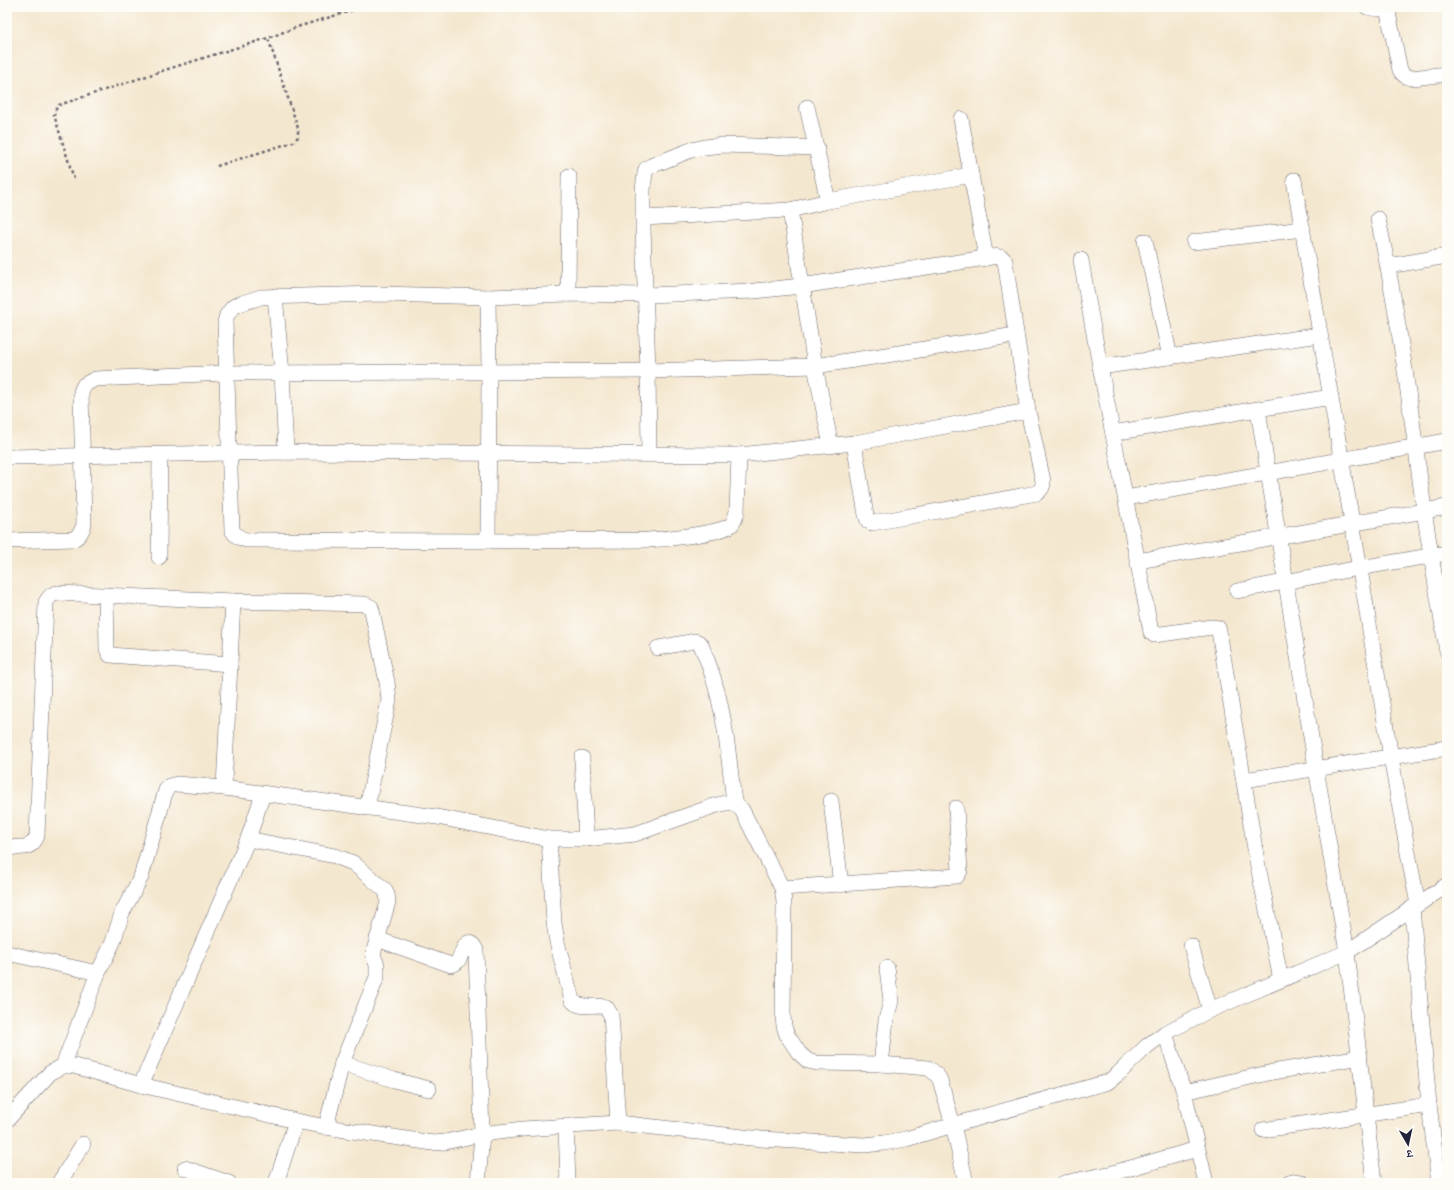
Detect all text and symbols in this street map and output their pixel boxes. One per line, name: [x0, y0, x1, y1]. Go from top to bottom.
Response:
north arrow: [1388, 1124, 1428, 1164]
text: उ: [1404, 1144, 1414, 1160]

